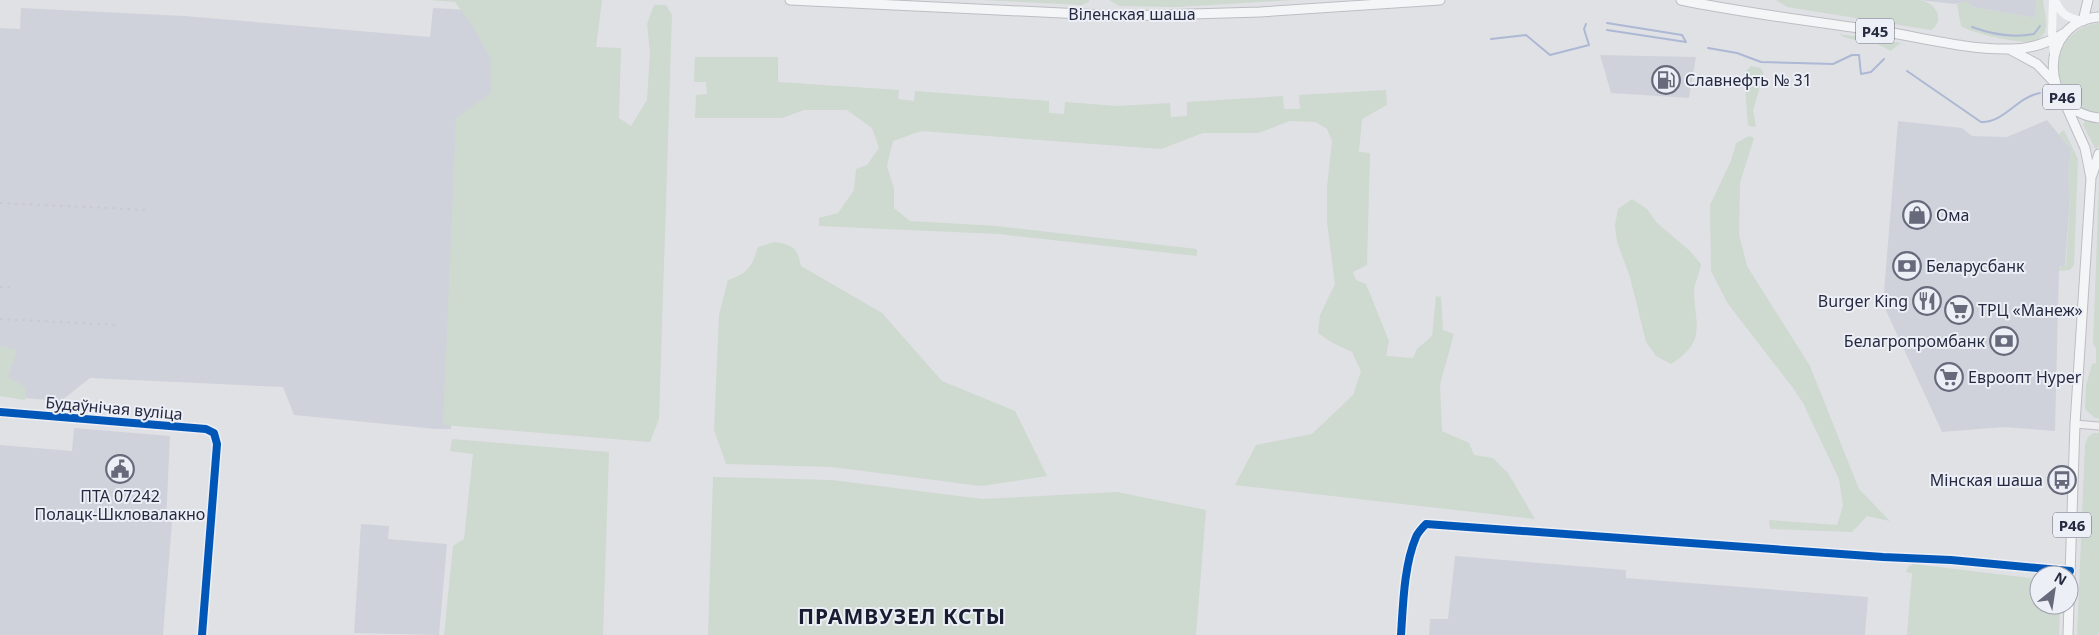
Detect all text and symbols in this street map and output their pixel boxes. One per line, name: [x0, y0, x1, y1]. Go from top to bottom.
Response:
street label: Віленская шаша: [1068, 3, 1196, 25]
road number: Р45: [1856, 18, 1894, 44]
fuel station icon: Славнефть № 31: [1651, 65, 1681, 95]
place label: Славнефть № 31: [1685, 69, 1812, 91]
road number: Р46: [2043, 84, 2081, 110]
shop icon: Ома: [1902, 200, 1932, 230]
place label: Ома: [1936, 204, 1969, 226]
bank icon: Беларусбанк: [1892, 251, 1922, 281]
place label: Беларусбанк: [1926, 255, 2025, 277]
restaurant icon: Burger King: [1912, 286, 1942, 316]
place label: Burger King: [1818, 290, 1908, 312]
supermarket icon: ТРЦ «Манеж»: [1944, 295, 1974, 325]
place label: ТРЦ «Манеж»: [1978, 299, 2083, 321]
bank icon: Белагропромбанк: [1989, 326, 2019, 356]
place label: Белагропромбанк: [1844, 330, 1986, 352]
supermarket icon: Евроопт Hyper: [1934, 362, 1964, 392]
place label: Евроопт Hyper: [1968, 366, 2082, 388]
street label: Будаўнічая вуліца: [44, 391, 184, 425]
public building icon: ПТА 07242 Полацк-Шкловалакно: [105, 454, 135, 484]
bus stop icon: Мінская шаша: [2047, 465, 2077, 495]
place label: Мінская шаша: [1930, 469, 2043, 491]
place label: ПТА 07242 Полацк-Шкловалакно: [35, 485, 205, 525]
road number: Р46: [2053, 512, 2091, 538]
north arrow: [2029, 565, 2079, 615]
text: N: [2051, 567, 2070, 589]
district label: ПРАМВУЗЕЛ КСТЫ: [798, 602, 1006, 630]

